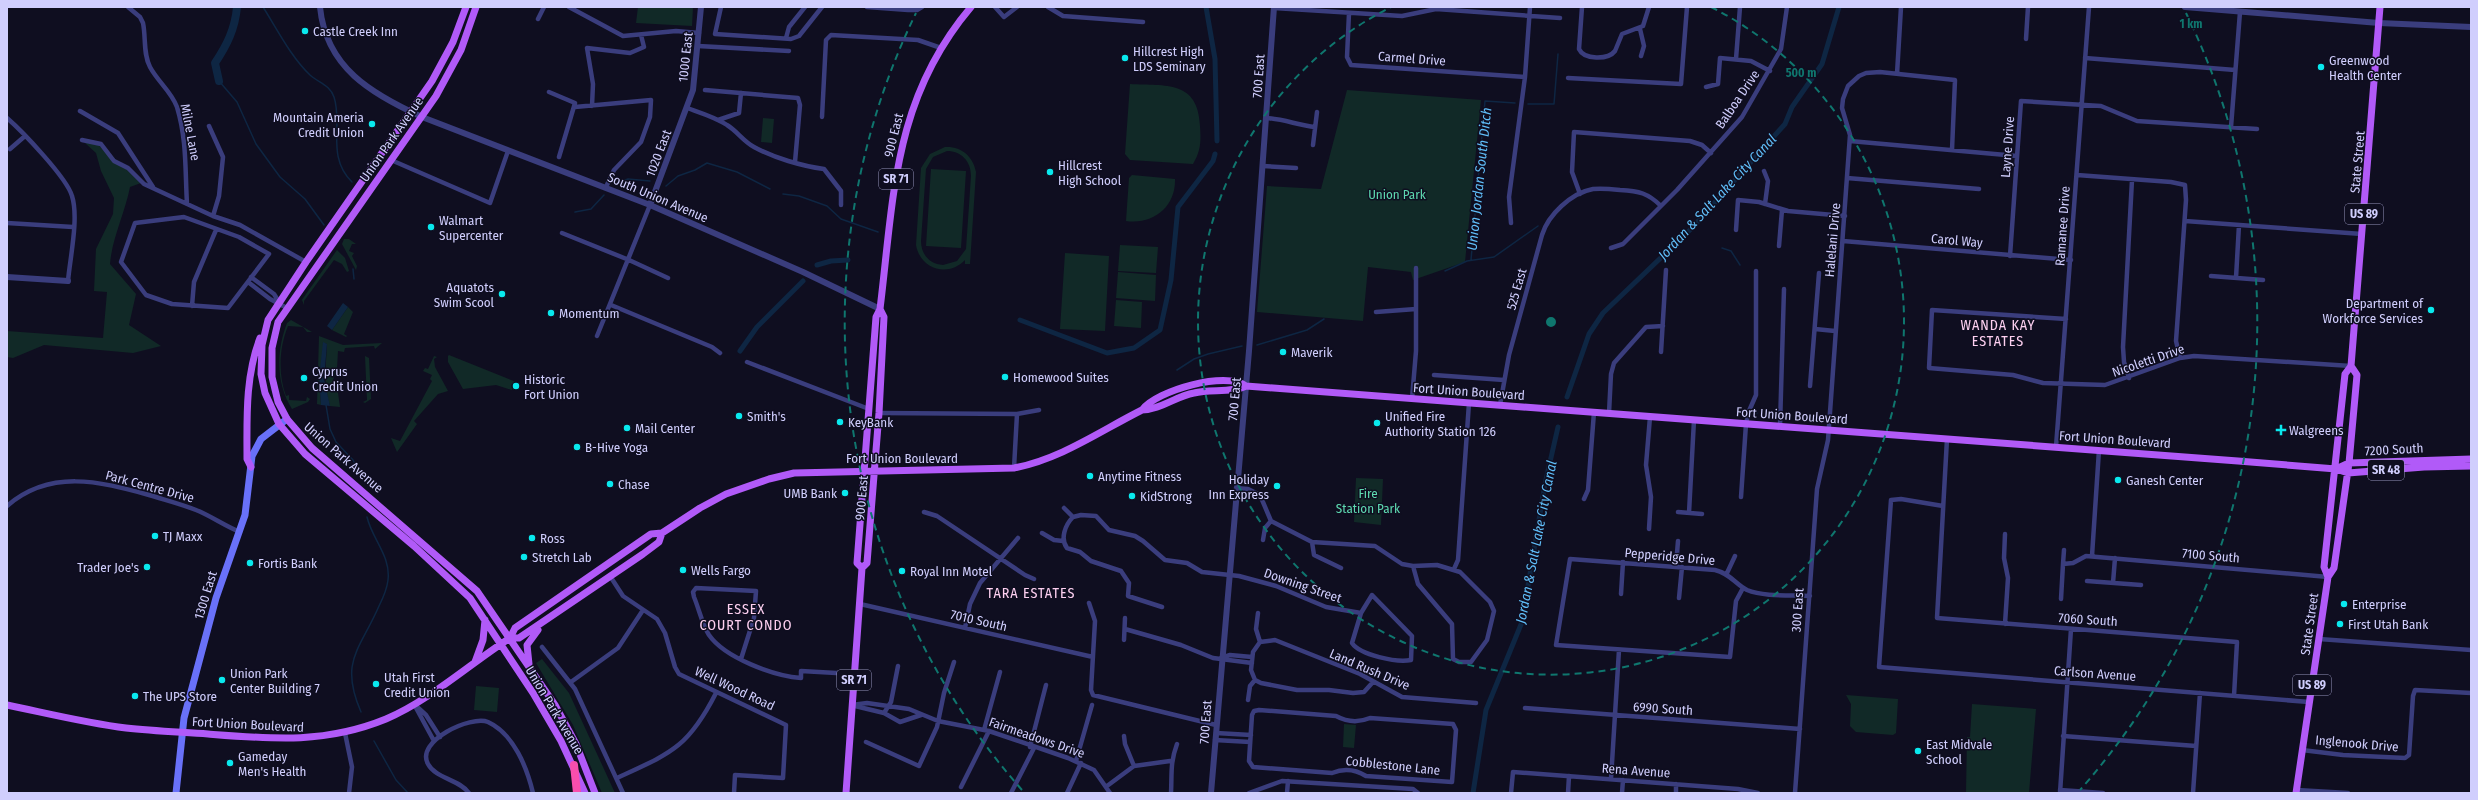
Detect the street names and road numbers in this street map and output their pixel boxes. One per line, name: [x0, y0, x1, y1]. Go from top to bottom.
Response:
street label: 1000 East: [675, 30, 696, 83]
street label: Carmel Drive: [1378, 49, 1446, 68]
street label: 700 East: [1249, 53, 1268, 98]
street label: Balboa Drive: [1712, 67, 1762, 131]
street label: Union Park Avenue: [357, 94, 426, 184]
street label: Milne Lane: [178, 102, 203, 162]
street label: 900 East: [881, 111, 906, 159]
street label: Layne Drive: [1998, 116, 2017, 178]
street label: 1020 East: [643, 127, 675, 179]
street label: State Street: [2347, 130, 2368, 194]
street label: South Union Avenue: [605, 169, 710, 225]
road number: SR 71: [879, 169, 913, 189]
street label: Ramanee Drive: [2052, 186, 2073, 266]
street label: Halelani Drive: [1822, 202, 1843, 278]
road number: US 89: [2345, 204, 2383, 224]
street label: Carol Way: [1931, 231, 1984, 250]
street label: 525 East: [1503, 266, 1530, 312]
street label: Nicoletti Drive: [2110, 341, 2186, 380]
street label: 700 East: [1225, 376, 1244, 421]
street label: Fort Union Boulevard: [1413, 380, 1525, 403]
street label: Fort Union Boulevard: [1736, 404, 1848, 427]
street label: Union Park Avenue: [301, 419, 386, 496]
street label: Fort Union Boulevard: [2059, 428, 2171, 451]
street label: 7200 South: [2364, 440, 2424, 459]
street label: Fort Union Boulevard: [846, 451, 958, 466]
road number: SR 48: [2368, 460, 2404, 480]
street label: Park Centre Drive: [104, 467, 196, 506]
street label: 900 East: [852, 474, 871, 521]
street label: Pepperidge Drive: [1624, 545, 1716, 568]
street label: 7100 South: [2181, 546, 2240, 565]
street label: Downing Street: [1262, 565, 1344, 606]
street label: 1300 East: [191, 569, 220, 621]
street label: 300 East: [1788, 587, 1807, 633]
street label: State Street: [2298, 591, 2321, 656]
street label: 7010 South: [949, 607, 1009, 634]
street label: 7060 South: [2058, 610, 2118, 629]
street label: Land Rush Drive: [1327, 646, 1412, 693]
street label: Well Wood Road: [693, 663, 777, 713]
street label: Carlson Avenue: [2053, 663, 2136, 684]
street label: Union Park Avenue: [522, 664, 587, 757]
road number: SR 71: [837, 670, 871, 690]
road number: US 89: [2293, 675, 2331, 695]
street label: 700 East: [1196, 699, 1215, 744]
street label: 6990 South: [1633, 699, 1693, 718]
street label: Fort Union Boulevard: [192, 714, 304, 735]
street label: Fairmeadows Drive: [987, 714, 1087, 761]
street label: Inglenook Drive: [2315, 732, 2399, 755]
street label: Cobblestone Lane: [1345, 753, 1441, 778]
street label: Rena Avenue: [1601, 761, 1671, 780]

